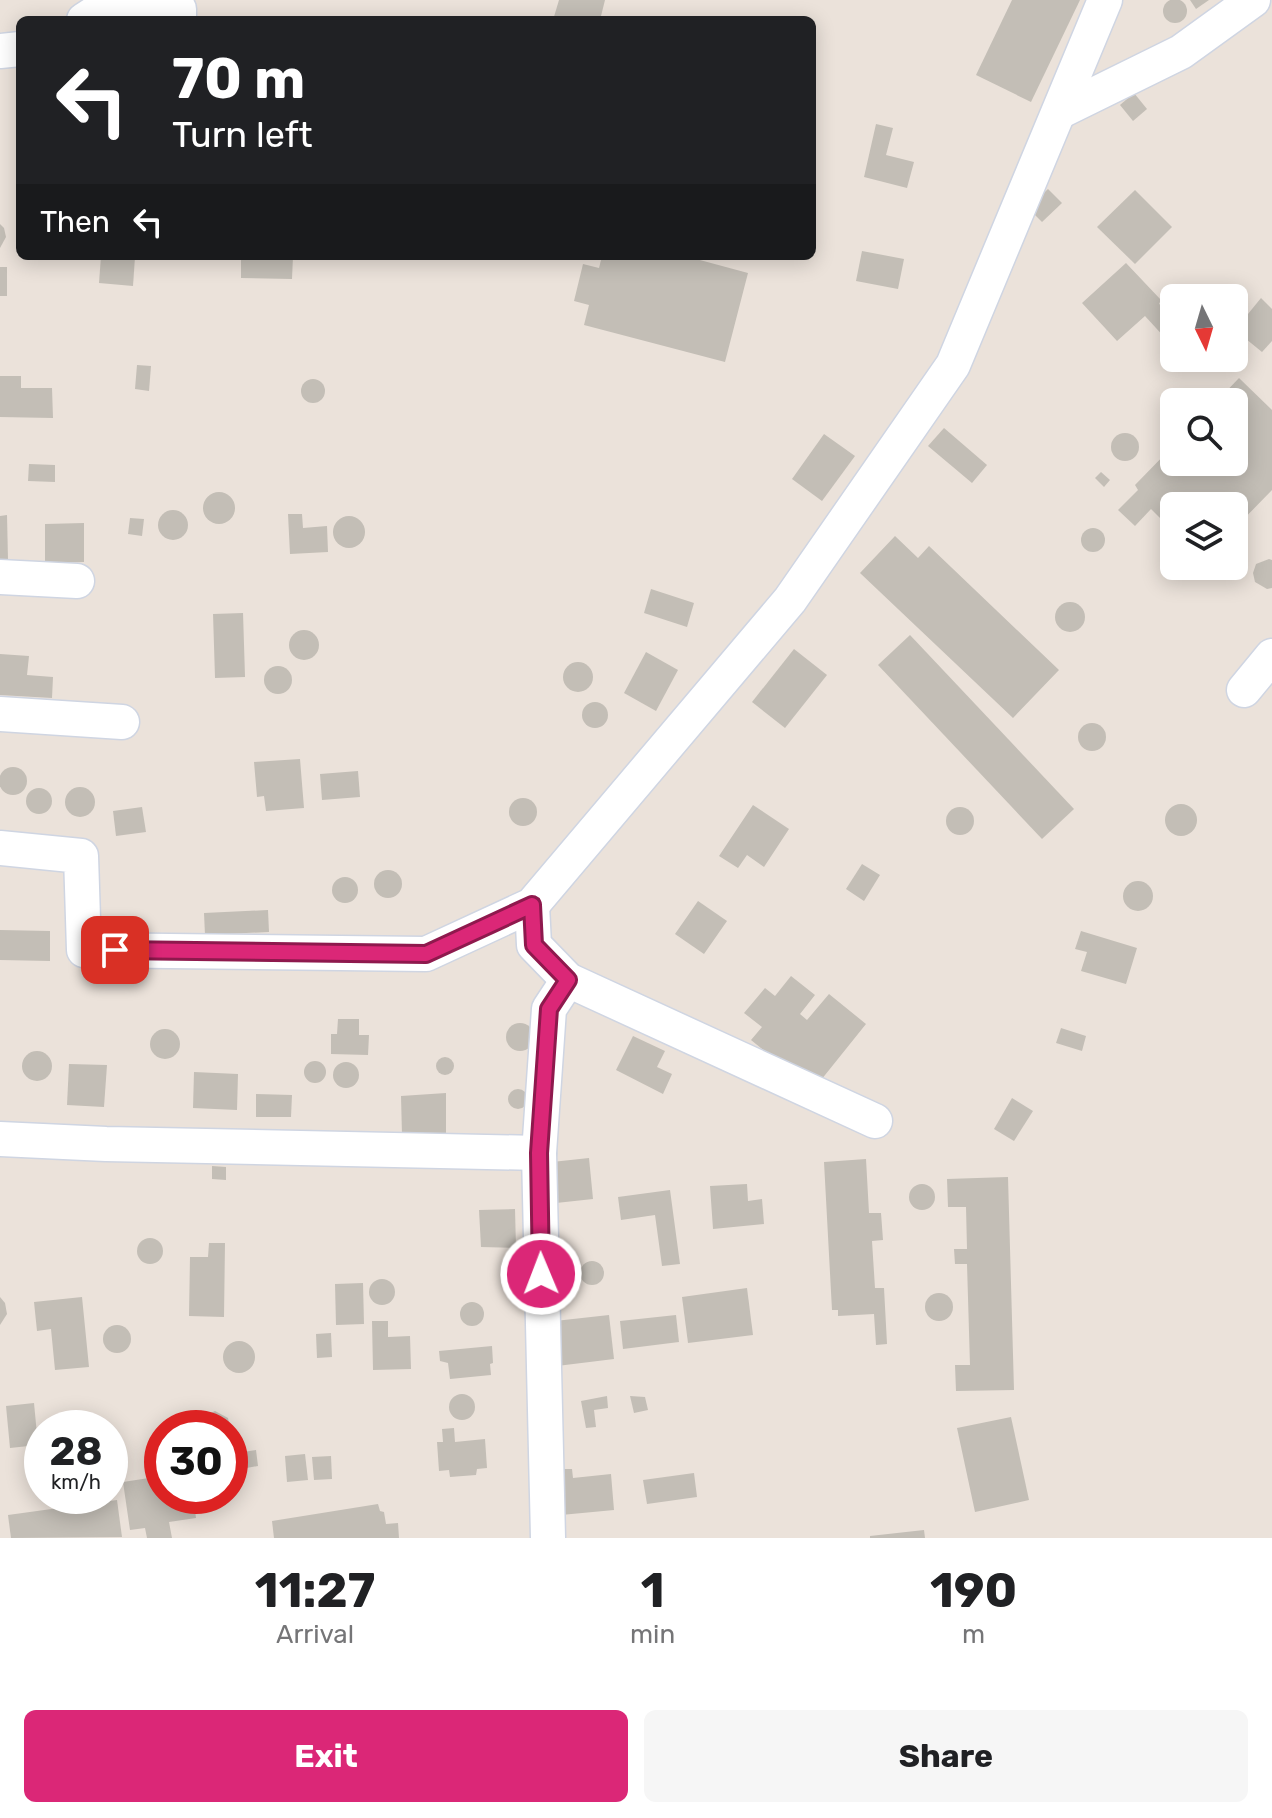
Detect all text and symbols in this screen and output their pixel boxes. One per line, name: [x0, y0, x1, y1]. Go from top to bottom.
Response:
text: 70 m: [172, 46, 305, 112]
icon: left: [40, 48, 144, 152]
text: Turn left: [172, 113, 313, 156]
icon: left: [126, 200, 170, 244]
text: Then: [40, 204, 110, 240]
north arrow: [1160, 284, 1248, 372]
map controls: [1160, 284, 1248, 580]
button: search: [1160, 388, 1248, 476]
button: layers: [1160, 492, 1248, 580]
pin: [81, 916, 149, 984]
icon: arrive: [93, 928, 137, 972]
position arrow: [499, 1232, 583, 1316]
speed limit sign: 30: [144, 1410, 248, 1514]
text: 28: [49, 1428, 103, 1475]
text: km/h: [51, 1470, 101, 1494]
text: 11:27: [255, 1562, 375, 1619]
text: 1: [641, 1562, 665, 1619]
text: 190: [930, 1562, 1017, 1619]
text: Arrival: [276, 1619, 354, 1650]
text: min: [630, 1619, 675, 1650]
text: m: [962, 1619, 985, 1650]
button: Exit: [24, 1710, 628, 1802]
button: Share: [644, 1710, 1248, 1802]

